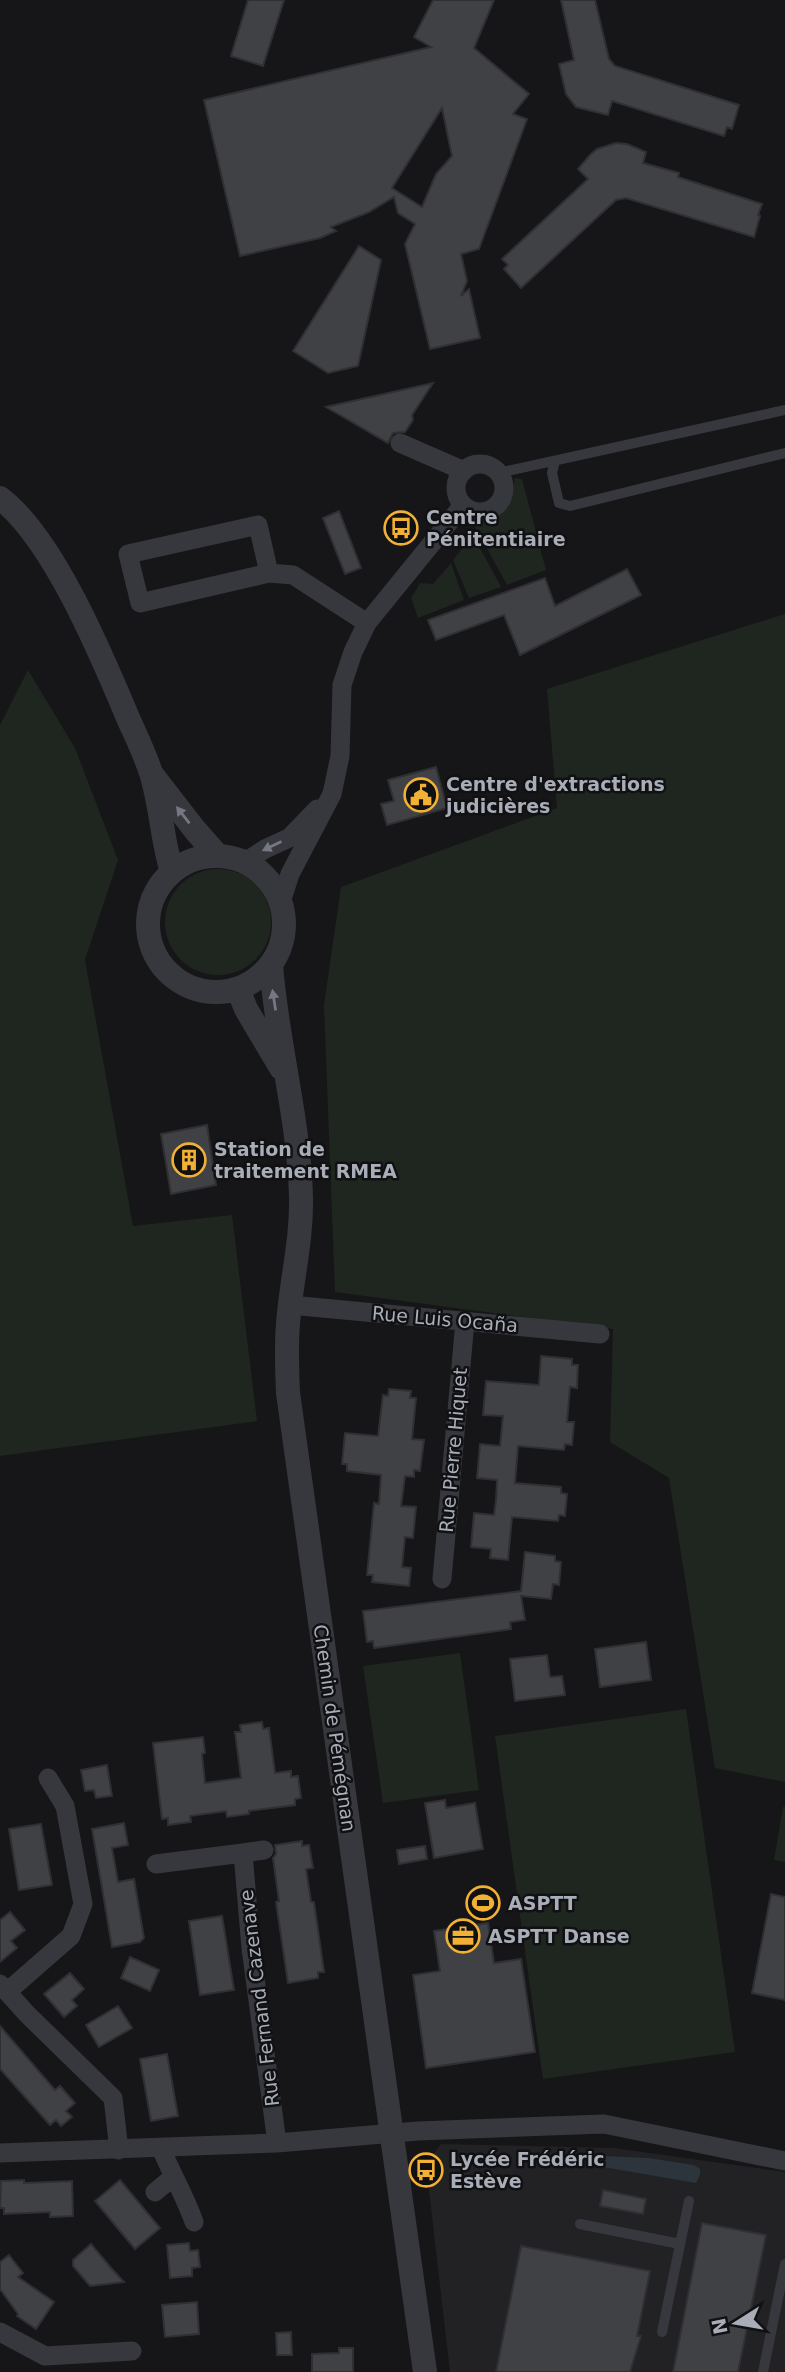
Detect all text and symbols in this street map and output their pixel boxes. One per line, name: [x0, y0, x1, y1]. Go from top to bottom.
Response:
place label: Centre Pénitentiaire: [426, 506, 566, 550]
bus stop icon: Centre Pénitentiaire: [382, 509, 420, 547]
place label: Centre d'extractions judicières: [445, 773, 665, 817]
public building icon: Centre d'extractions judicières: [402, 776, 440, 814]
one-way arrow: [176, 807, 191, 825]
one-way arrow: [262, 840, 282, 851]
one-way arrow: [268, 989, 279, 1011]
place label: Station de traitement RMEA: [214, 1138, 397, 1182]
building icon: Station de traitement RMEA: [170, 1141, 208, 1179]
street label: Rue Luis Ocaña: [371, 1302, 519, 1336]
street label: Rue Pierre Hiquet: [435, 1367, 471, 1533]
street label: Chemin de Pémégnan: [310, 1623, 360, 1833]
sports icon: ASPTT: [464, 1884, 502, 1922]
street label: Rue Fernand Cazenave: [235, 1888, 283, 2108]
place label: ASPTT: [508, 1892, 577, 1914]
office icon: ASPTT Danse: [444, 1917, 482, 1955]
place label: ASPTT Danse: [488, 1925, 630, 1947]
place label: Lycée Frédéric Estève: [450, 2148, 605, 2192]
bus stop icon: Lycée Frédéric Estève: [407, 2151, 445, 2189]
north arrow: [701, 2288, 771, 2358]
text: N: [707, 2316, 732, 2336]

